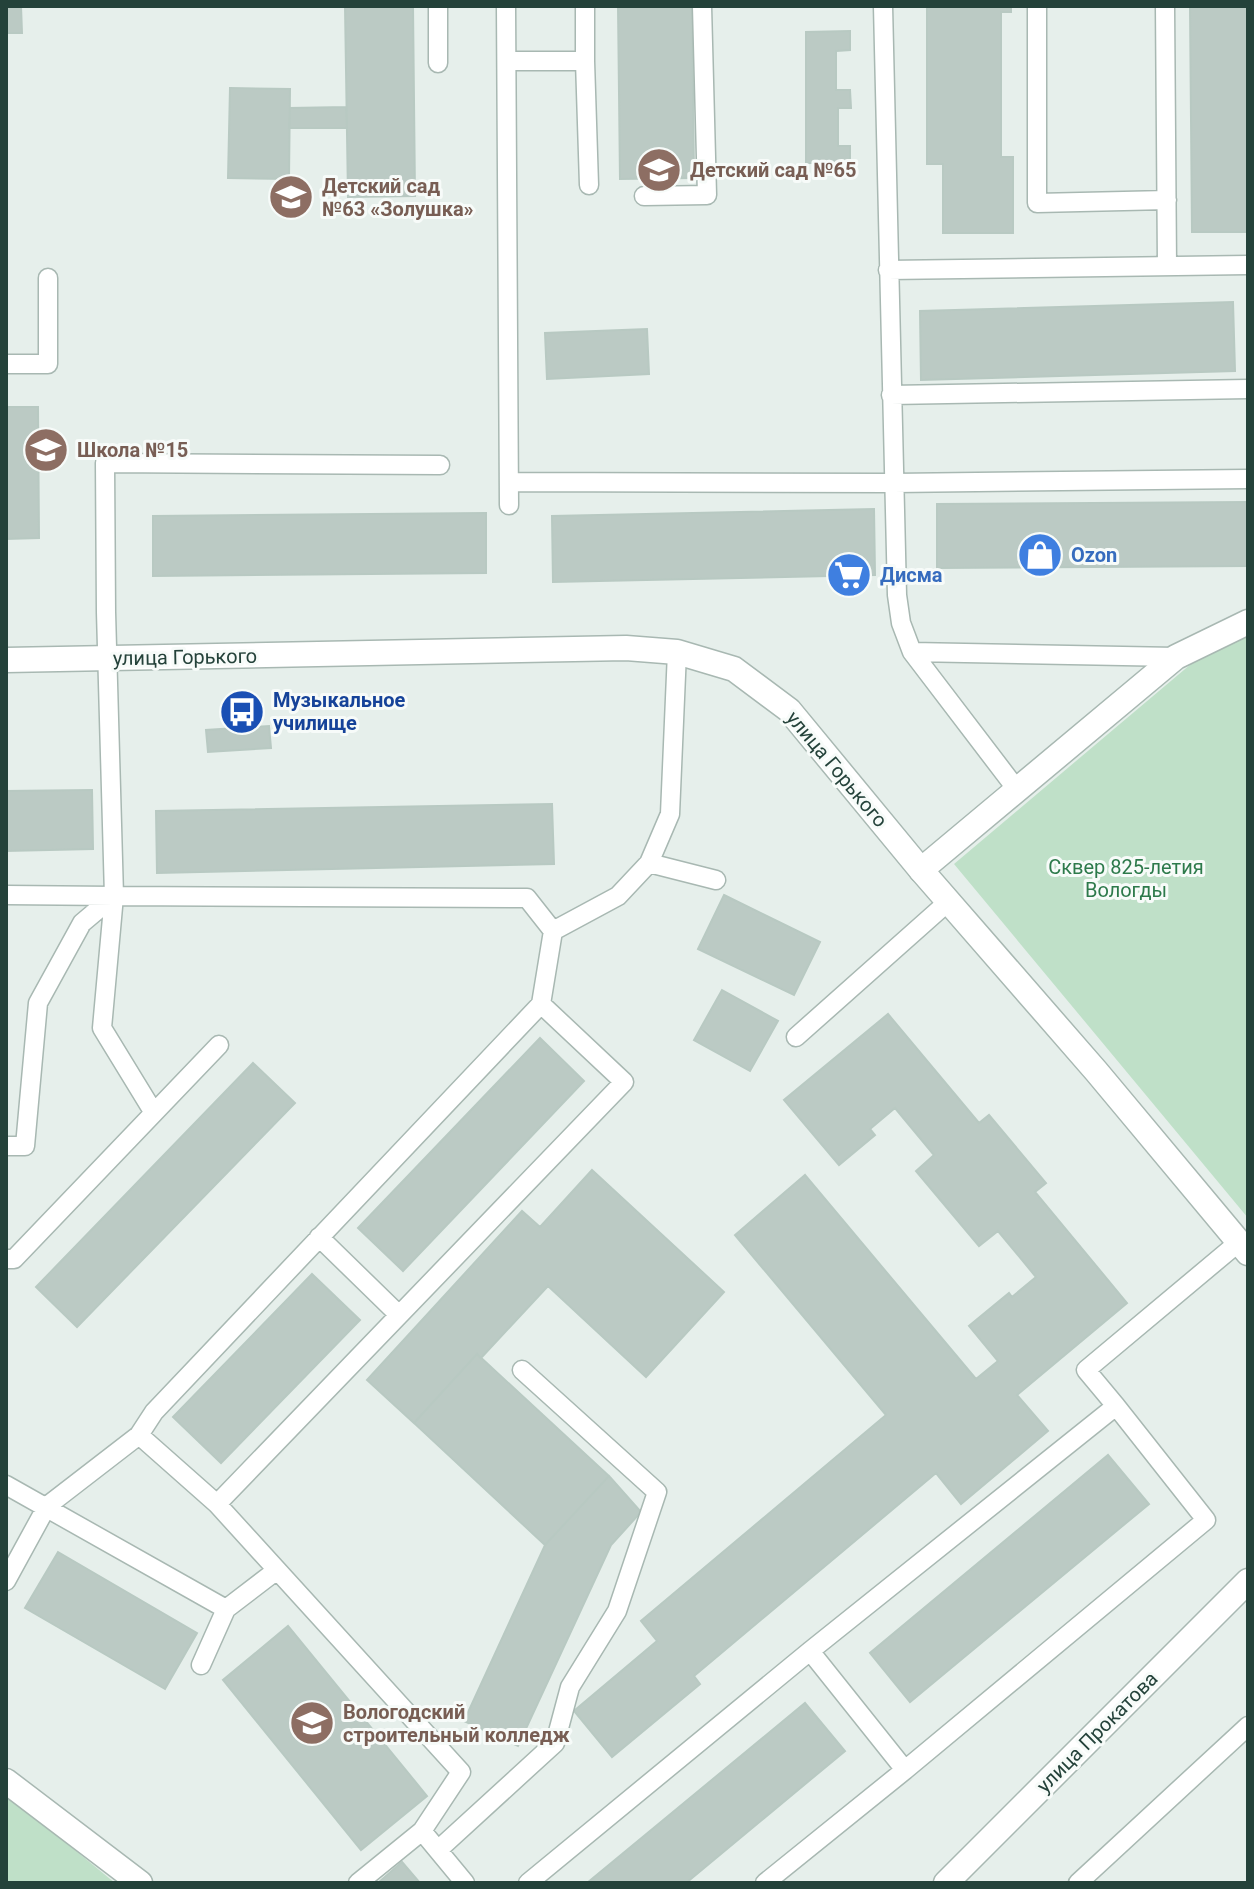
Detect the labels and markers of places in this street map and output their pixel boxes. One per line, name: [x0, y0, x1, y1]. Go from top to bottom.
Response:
school or university icon: Детский сад №65: [635, 146, 683, 194]
place label: Детский сад №65: [690, 158, 856, 182]
school or university icon: Детский сад №63 «Золушка»: [267, 173, 315, 221]
place label: Детский сад №63 «Золушка»: [322, 174, 474, 221]
school or university icon: Школа №15: [22, 426, 70, 474]
place label: Школа №15: [77, 438, 188, 462]
shop icon: Ozon: [1016, 531, 1064, 579]
place label: Ozon: [1071, 543, 1117, 567]
supermarket icon: Дисма: [825, 551, 873, 599]
place label: Дисма: [880, 563, 943, 587]
bus stop icon: Музыкальное училище: [218, 688, 266, 736]
place label: Музыкальное училище: [273, 688, 405, 735]
school or university icon: Вологодский строительный колледж: [288, 1699, 336, 1747]
place label: Вологодский строительный колледж: [343, 1700, 570, 1747]

